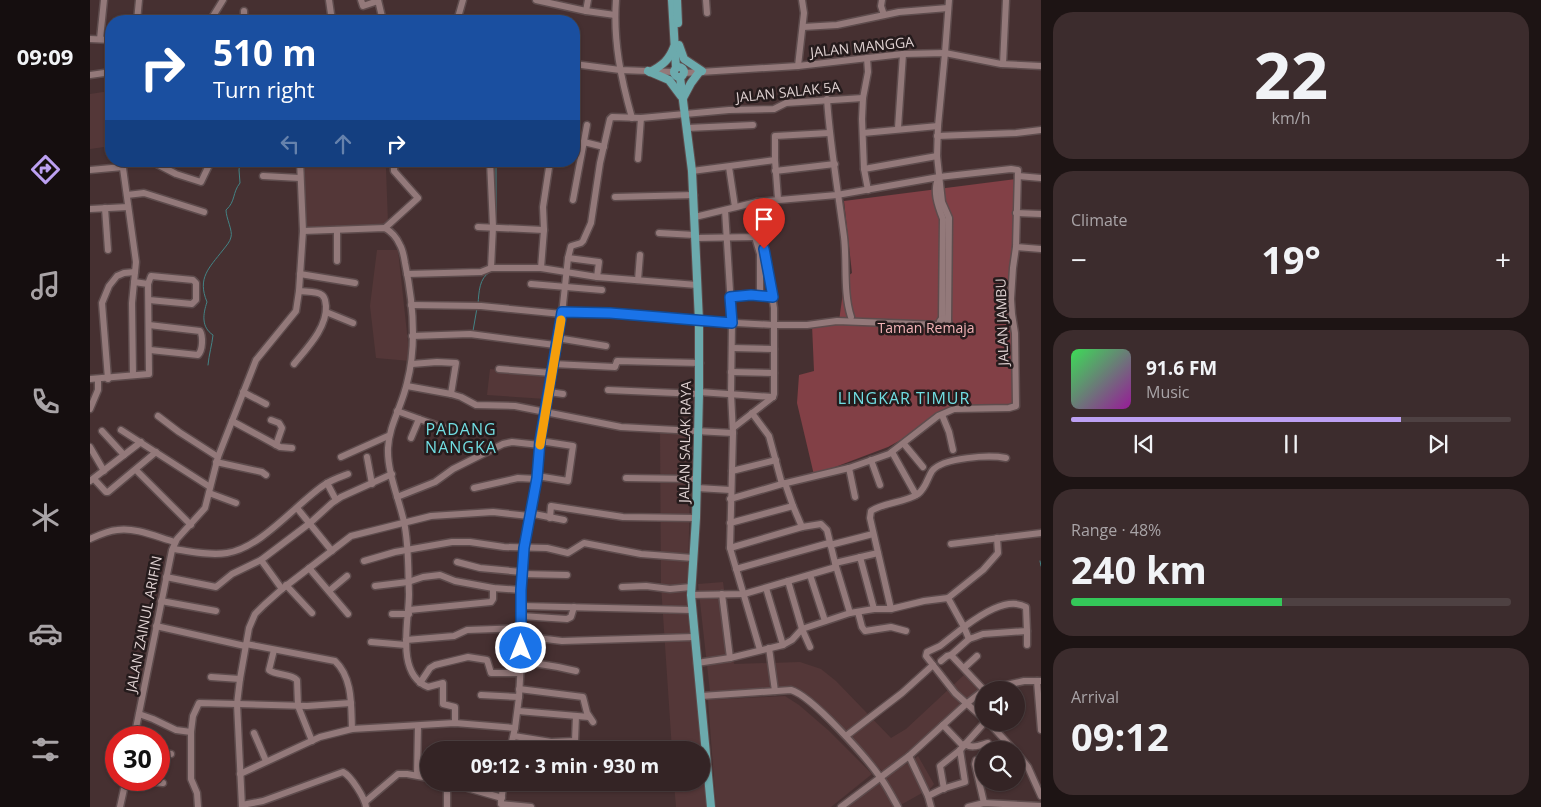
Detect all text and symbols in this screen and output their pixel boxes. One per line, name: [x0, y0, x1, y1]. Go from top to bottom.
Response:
text: 510 m: [213, 29, 317, 76]
text: 22: [1254, 30, 1328, 118]
street label: JALAN MANGGA: [807, 32, 915, 62]
icon: right: [130, 35, 195, 100]
text: 09:09: [17, 41, 73, 71]
text: Turn right: [213, 74, 315, 104]
street label: JALAN SALAK 5A: [733, 77, 841, 107]
text: km/h: [1272, 107, 1310, 129]
icon: left: [276, 130, 304, 158]
icon: ahead: [329, 130, 357, 158]
icon: right: [382, 130, 410, 158]
icon: directions: [28, 152, 63, 187]
pin: [743, 198, 785, 249]
icon: arrive: [750, 205, 778, 233]
text: Climate: [1071, 209, 1128, 231]
text: 19°: [1261, 233, 1321, 285]
text: −: [1071, 240, 1087, 278]
text: +: [1495, 240, 1511, 278]
icon: music: [28, 268, 63, 303]
street label: JALAN JAMBU: [990, 278, 1013, 368]
park label: Taman Remaja: [877, 318, 975, 337]
text: 91.6 FM: [1146, 355, 1217, 381]
street label: JALAN SALAK RAYA: [674, 381, 695, 505]
text: Music: [1146, 381, 1190, 403]
icon: phone: [28, 384, 63, 419]
district label: LINGKAR TIMUR: [838, 387, 970, 409]
district label: PADANG NANGKA: [425, 418, 497, 458]
icon: previous: [1130, 430, 1158, 458]
icon: pause: [1277, 430, 1305, 458]
icon: next: [1424, 430, 1452, 458]
icon: climate: [28, 500, 63, 535]
text: Range · 48%: [1071, 519, 1161, 541]
text: 240 km: [1071, 543, 1207, 595]
street label: JALAN ZAINUL ARIFIN: [121, 554, 166, 696]
icon: car: [28, 616, 63, 651]
position arrow: [494, 621, 546, 673]
map controls: [975, 681, 1025, 791]
button: sound: [975, 681, 1025, 731]
text: Arrival: [1071, 686, 1119, 708]
text: 09:12: [1071, 710, 1169, 762]
speed limit sign: 30: [105, 726, 170, 791]
icon: filters: [28, 732, 63, 767]
button: search: [975, 741, 1025, 791]
text: 09:12 · 3 min · 930 m: [471, 753, 659, 779]

